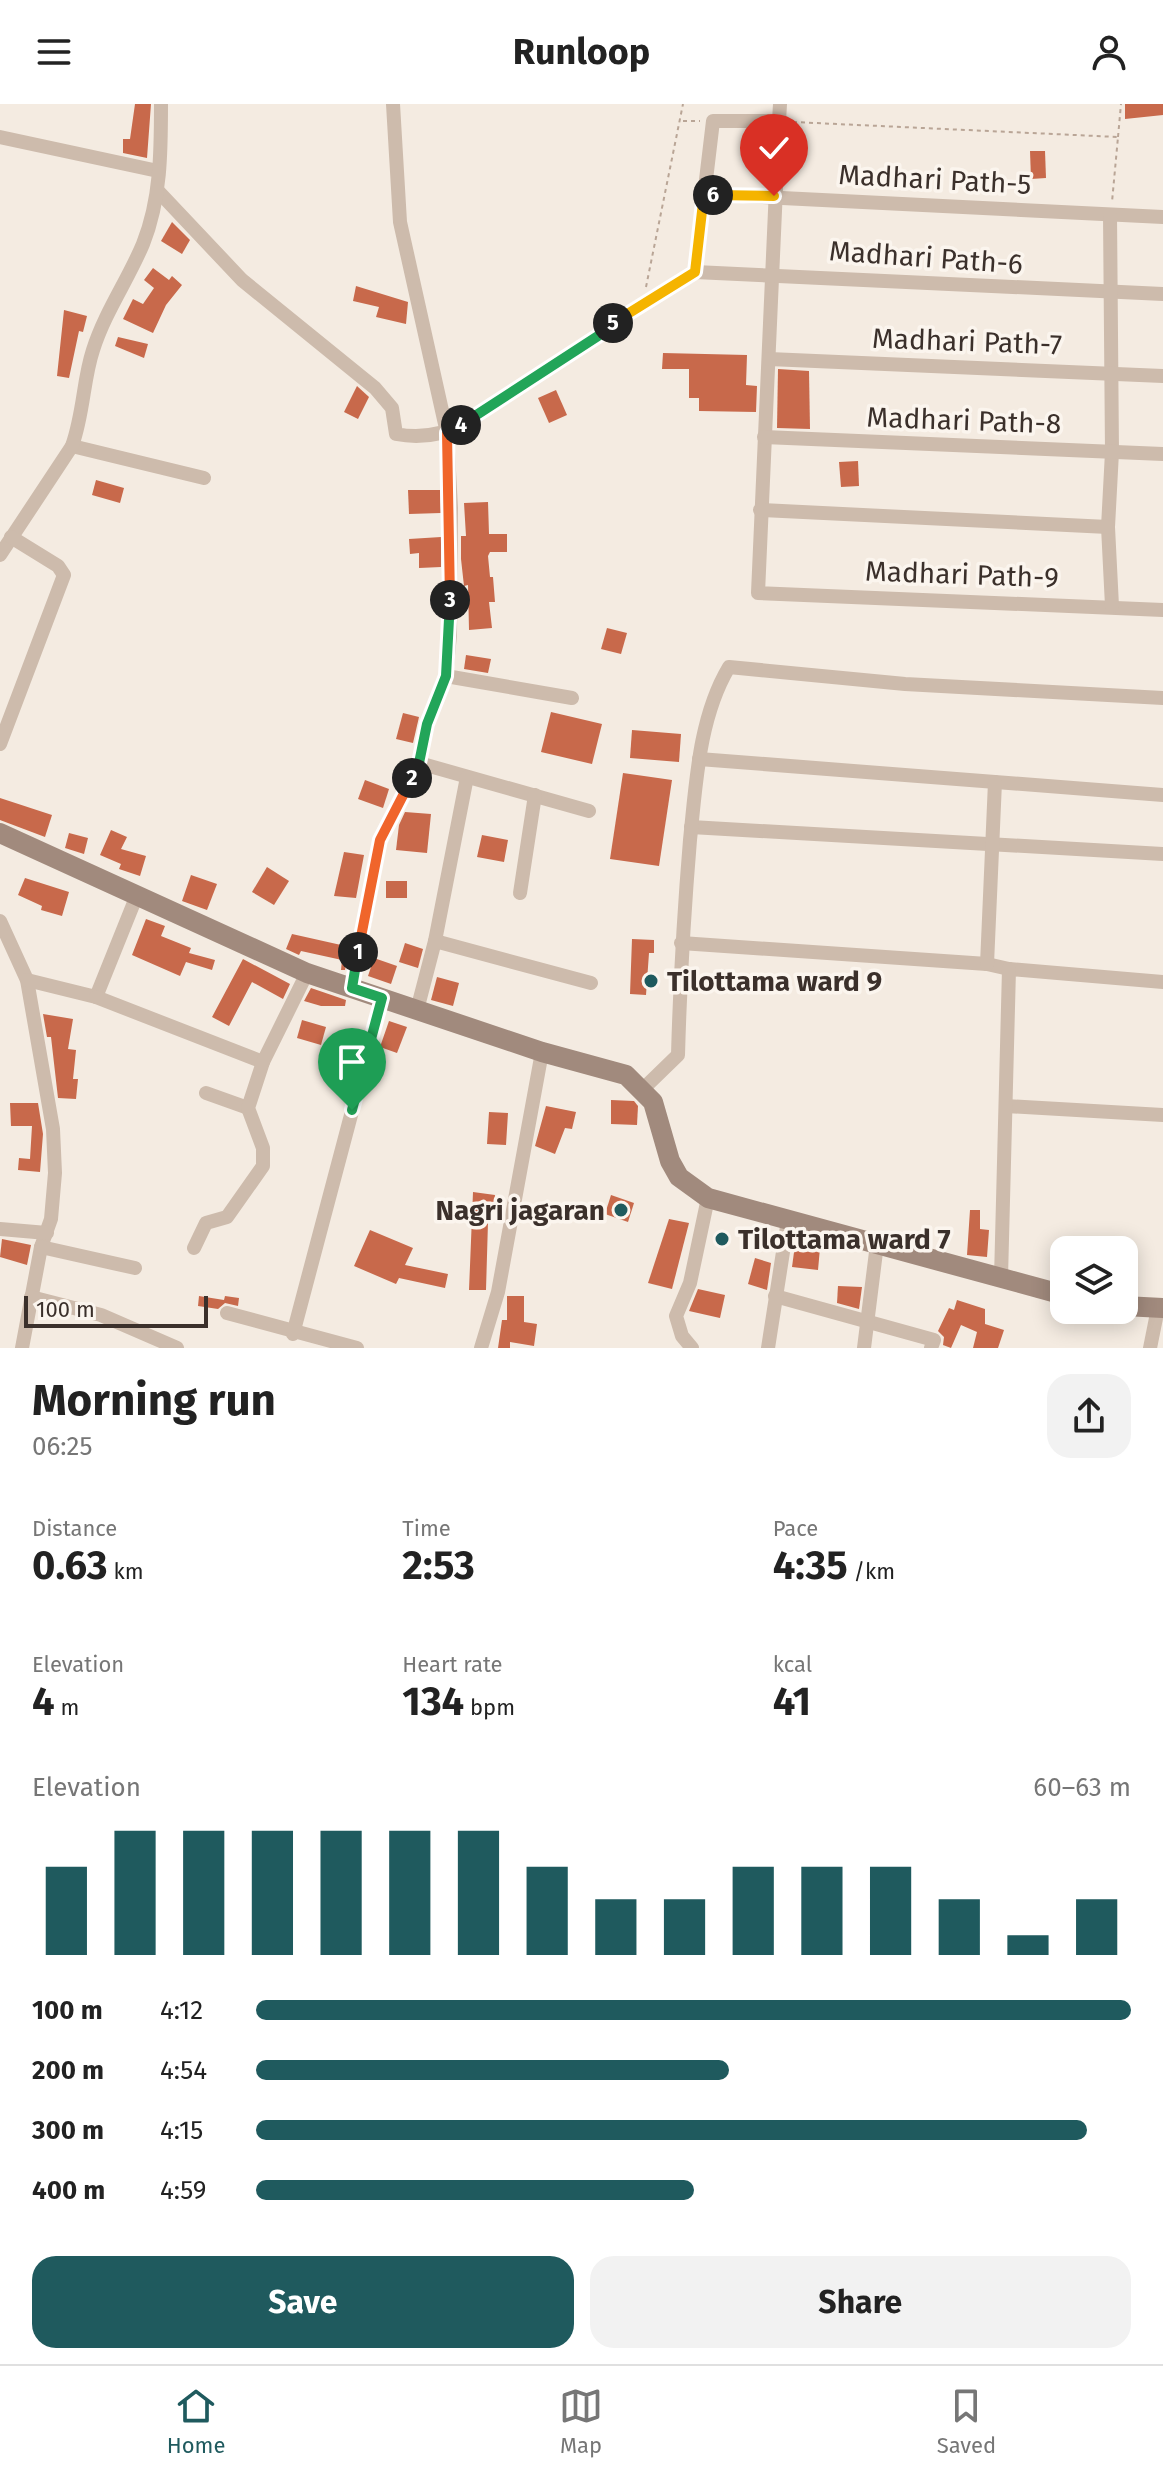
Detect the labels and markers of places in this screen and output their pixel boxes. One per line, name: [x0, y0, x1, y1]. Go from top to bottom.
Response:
pin: [740, 114, 808, 196]
pin: 6: [693, 175, 733, 215]
pin: 5: [593, 303, 633, 343]
pin: 4: [441, 405, 481, 445]
pin: 3: [430, 580, 470, 620]
pin: 2: [392, 758, 432, 798]
pin: 1: [338, 932, 378, 972]
place label: Tilottama ward 9: [667, 965, 882, 998]
marker: Tilottama ward 9: [642, 972, 660, 990]
pin: [318, 1028, 386, 1110]
place label: Nagri jagaran: [435, 1194, 605, 1227]
marker: Nagri jagaran: [612, 1201, 630, 1219]
place label: Tilottama ward 7: [738, 1223, 951, 1256]
marker: Tilottama ward 7: [713, 1230, 731, 1248]

